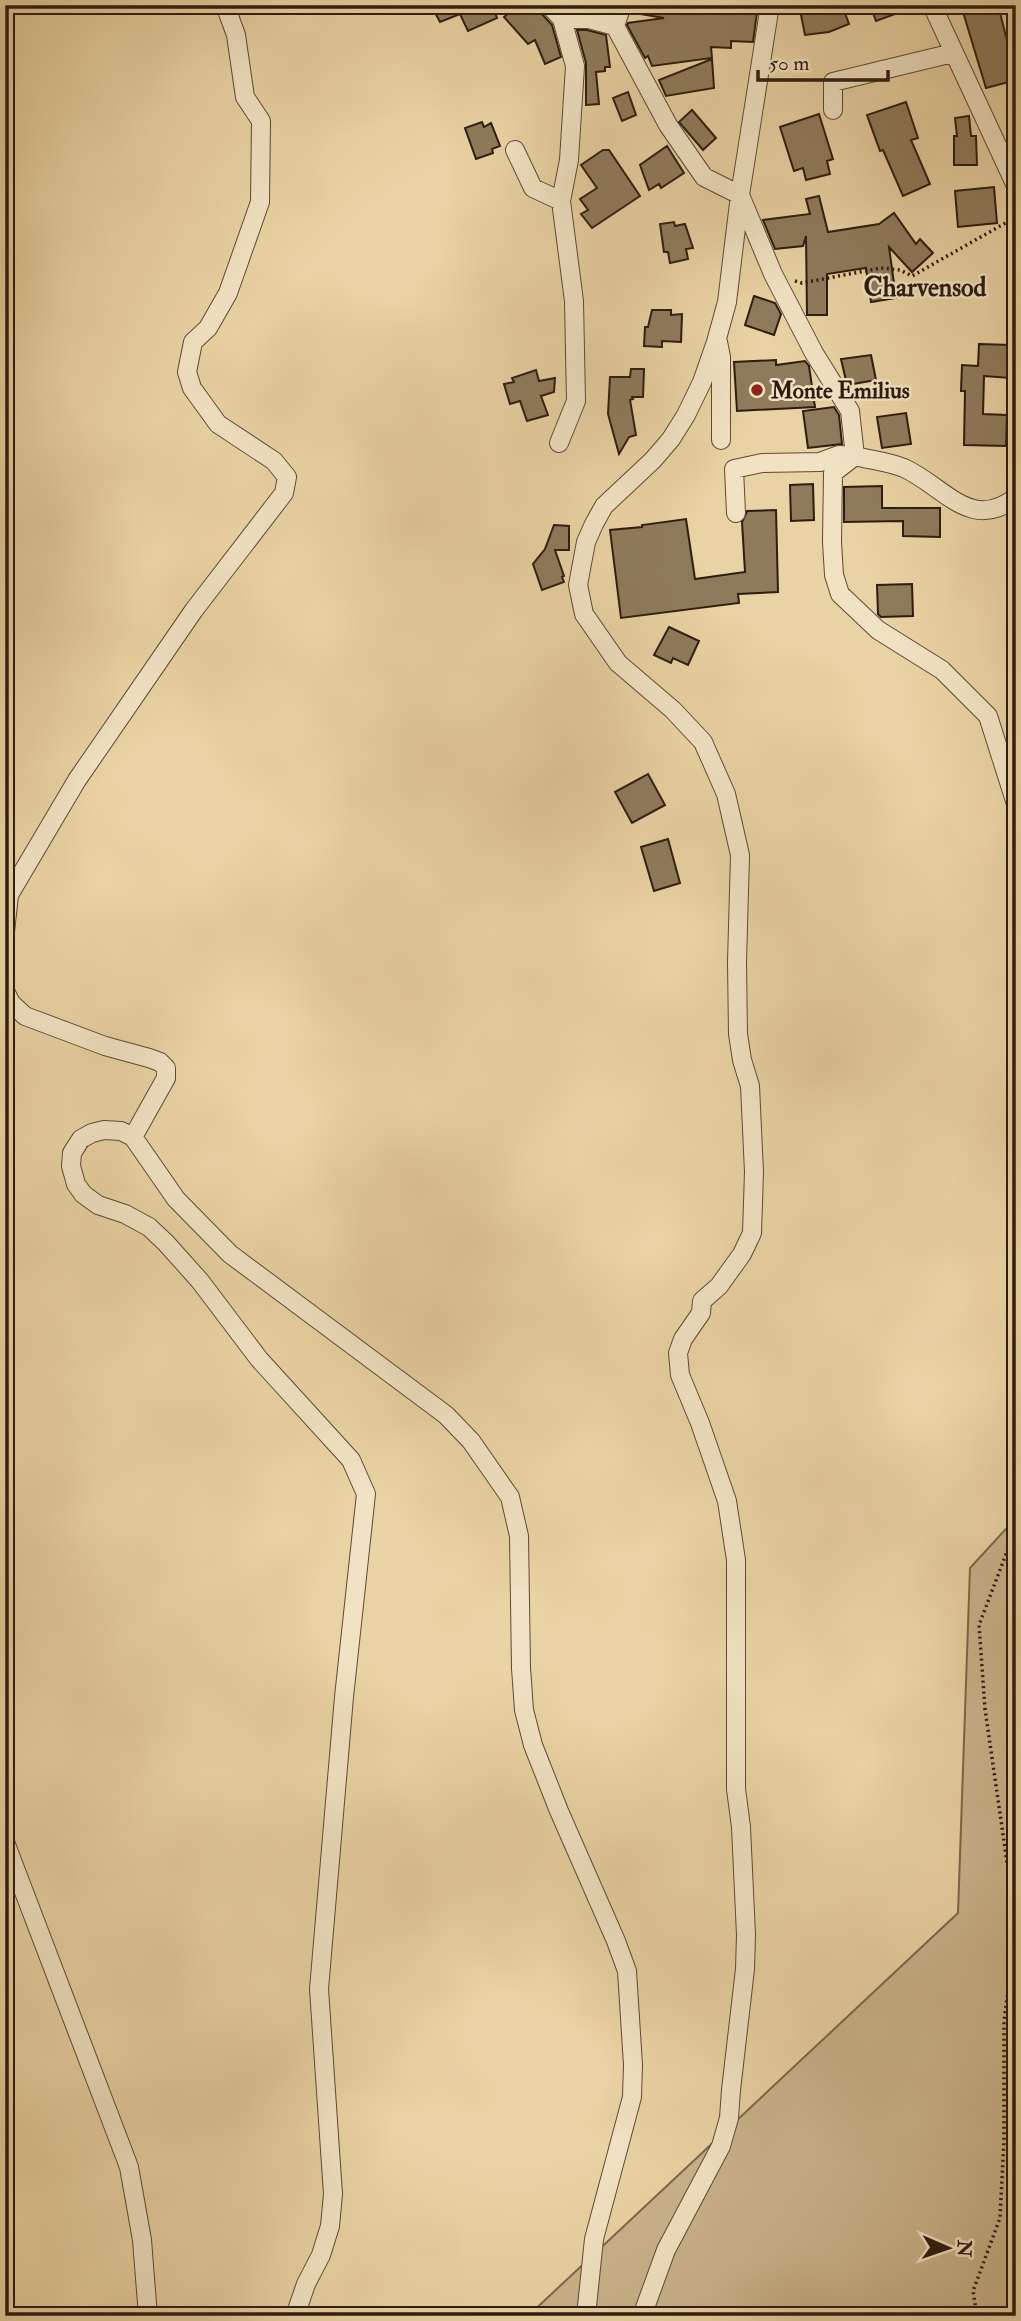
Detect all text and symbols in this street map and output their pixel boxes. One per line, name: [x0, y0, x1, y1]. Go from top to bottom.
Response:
scale bar: [758, 38, 888, 82]
text: 50 m: [769, 50, 810, 77]
district label: Charvensod: [864, 272, 987, 304]
place label: Monte Emilius: [770, 376, 910, 405]
marker: Monte Emilius: [749, 382, 765, 398]
north arrow: [912, 2212, 982, 2282]
text: N: [952, 2239, 976, 2258]

